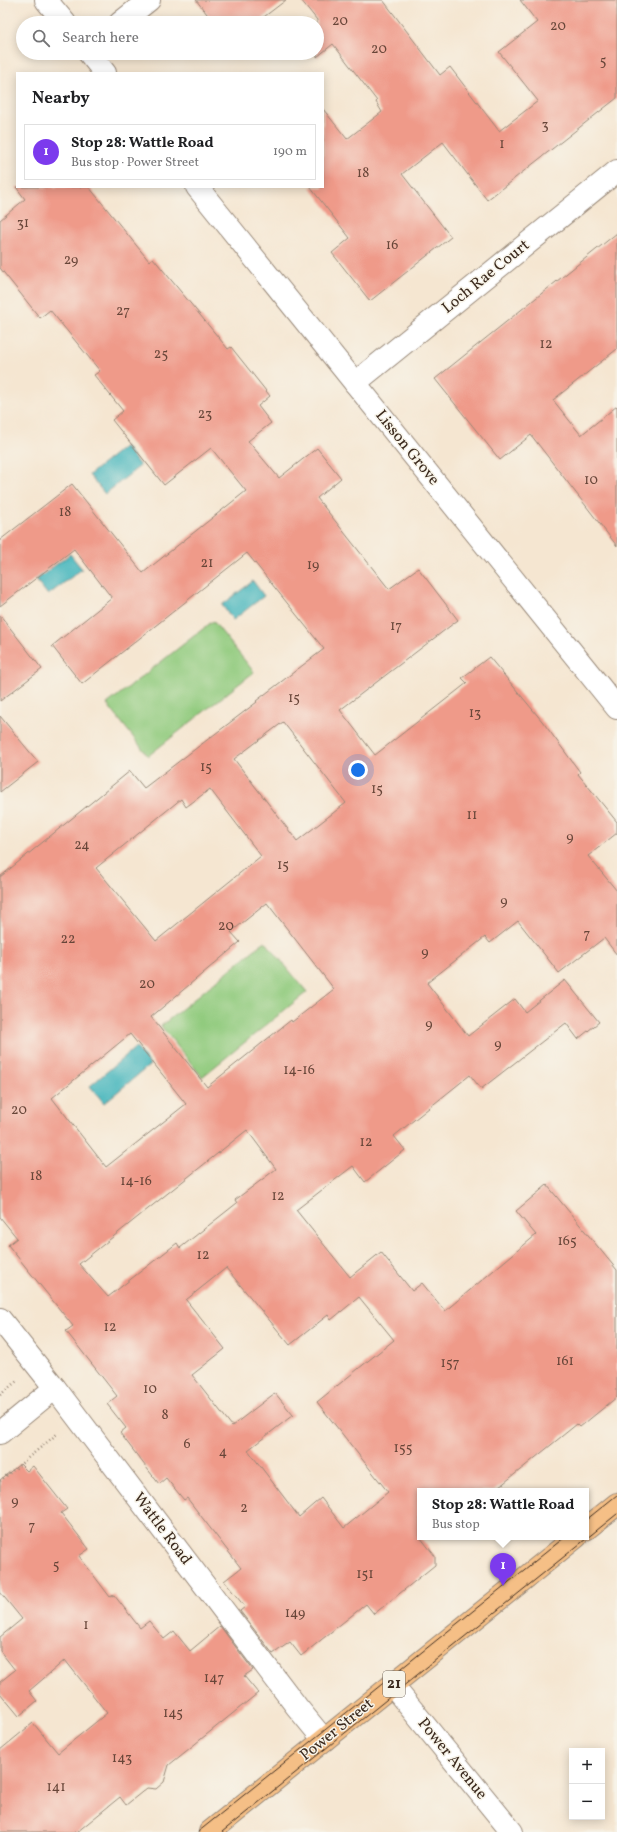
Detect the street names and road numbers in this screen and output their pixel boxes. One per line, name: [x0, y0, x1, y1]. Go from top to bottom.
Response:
street label: Loch Rae Court: [438, 235, 535, 319]
street label: Lisson Grove: [370, 406, 444, 490]
street label: Wattle Road: [128, 1488, 196, 1570]
road number: 21: [383, 1671, 405, 1697]
street label: Power Street: [296, 1693, 379, 1767]
street label: Power Avenue: [412, 1713, 492, 1805]

